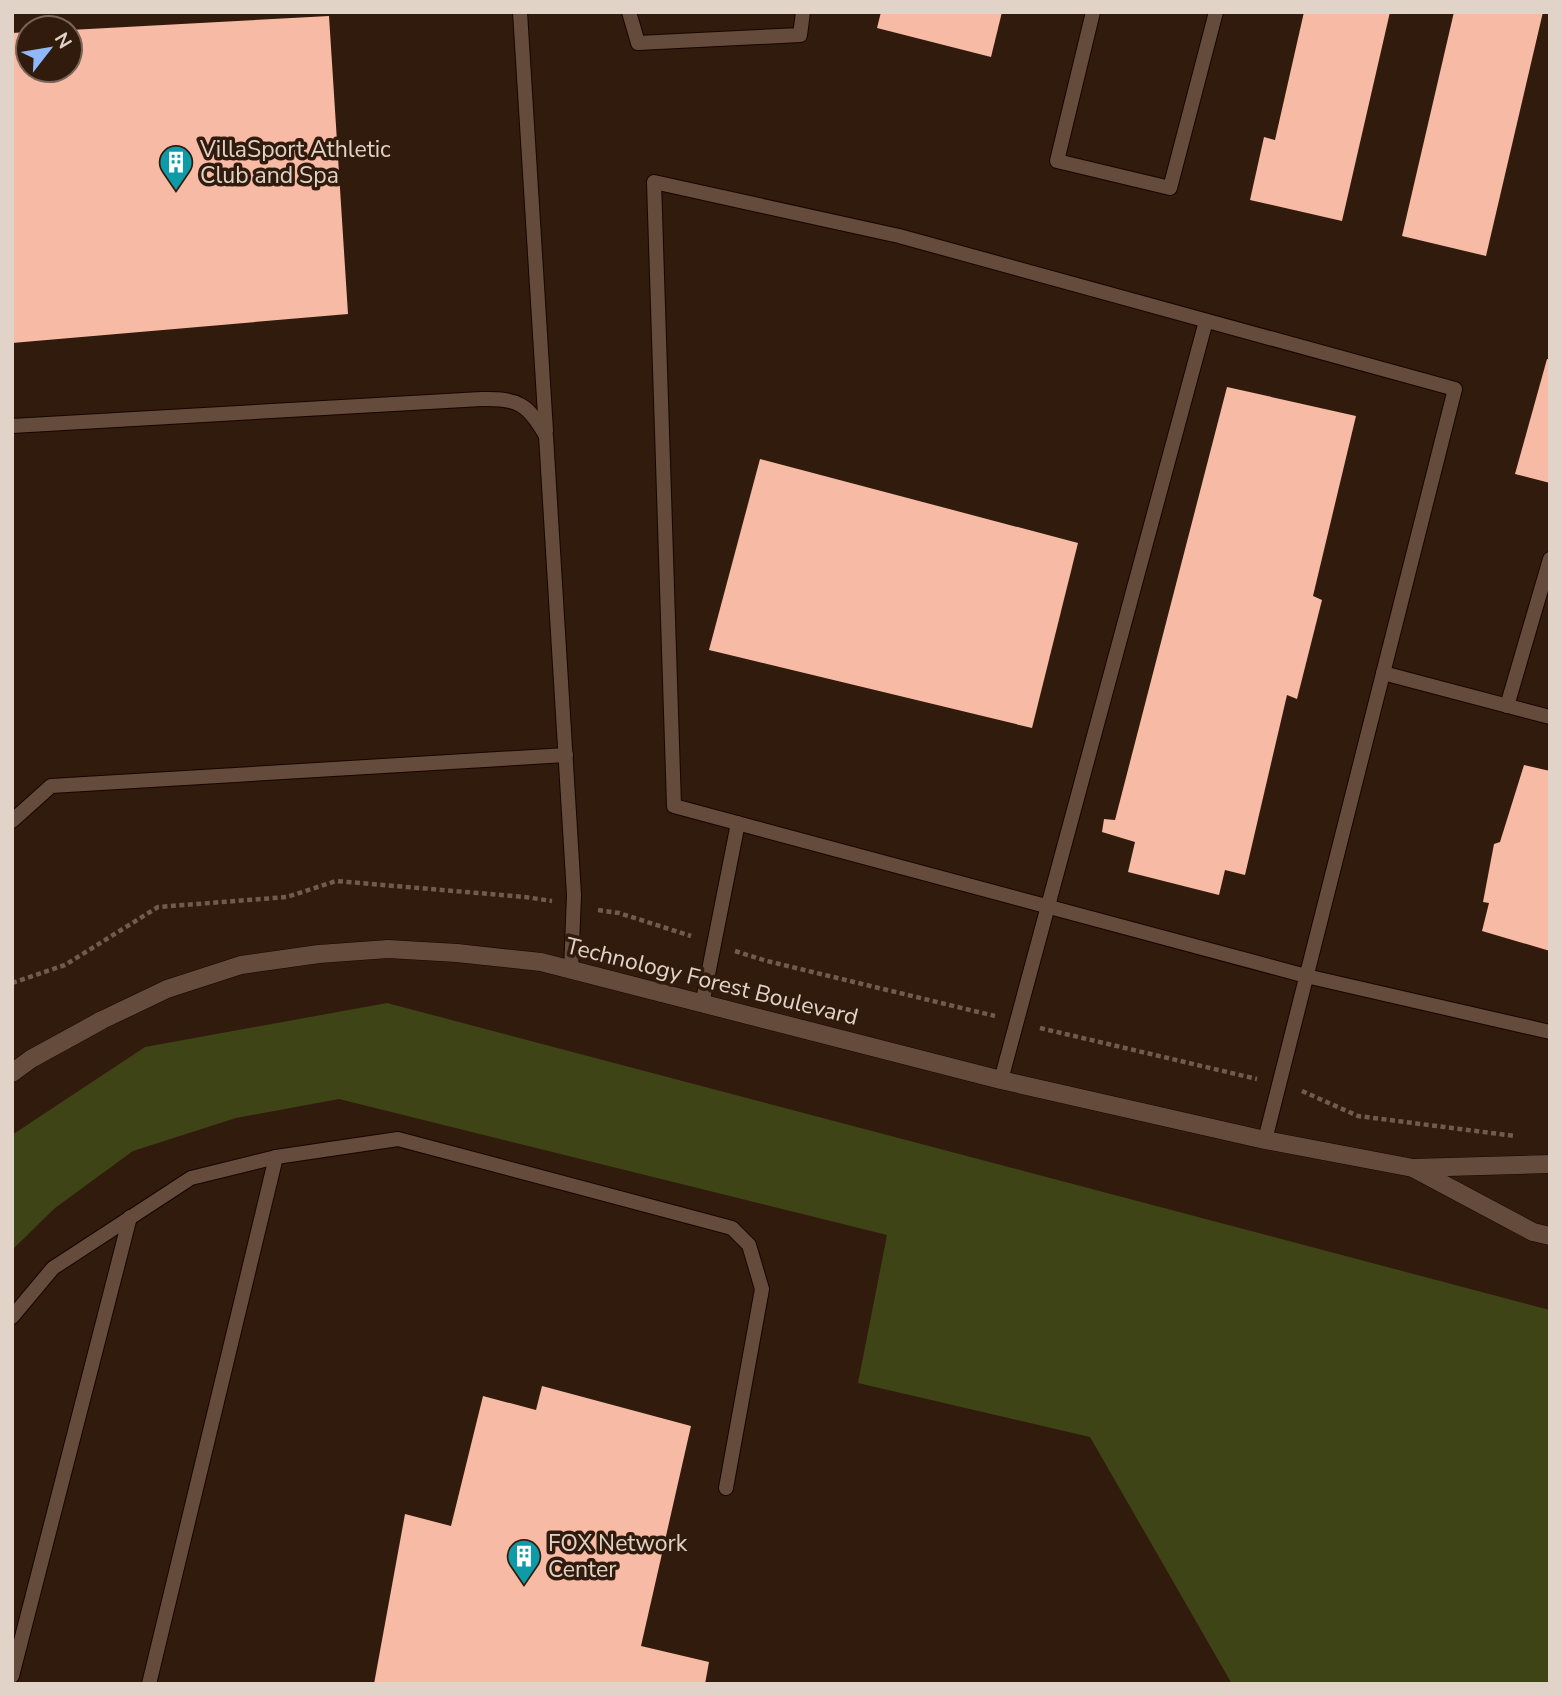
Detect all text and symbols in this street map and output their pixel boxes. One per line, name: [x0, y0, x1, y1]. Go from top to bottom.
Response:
north arrow: [14, 14, 84, 84]
text: N: [48, 28, 78, 54]
place label: VillaSport Athletic Club and Spa: [199, 134, 391, 191]
building icon: VillaSport Athletic Club and Spa: [157, 143, 195, 192]
street label: Technology Forest Boulevard: [563, 930, 861, 1033]
place label: FOX Network Center: [548, 1528, 688, 1585]
building icon: FOX Network Center: [505, 1537, 543, 1586]

